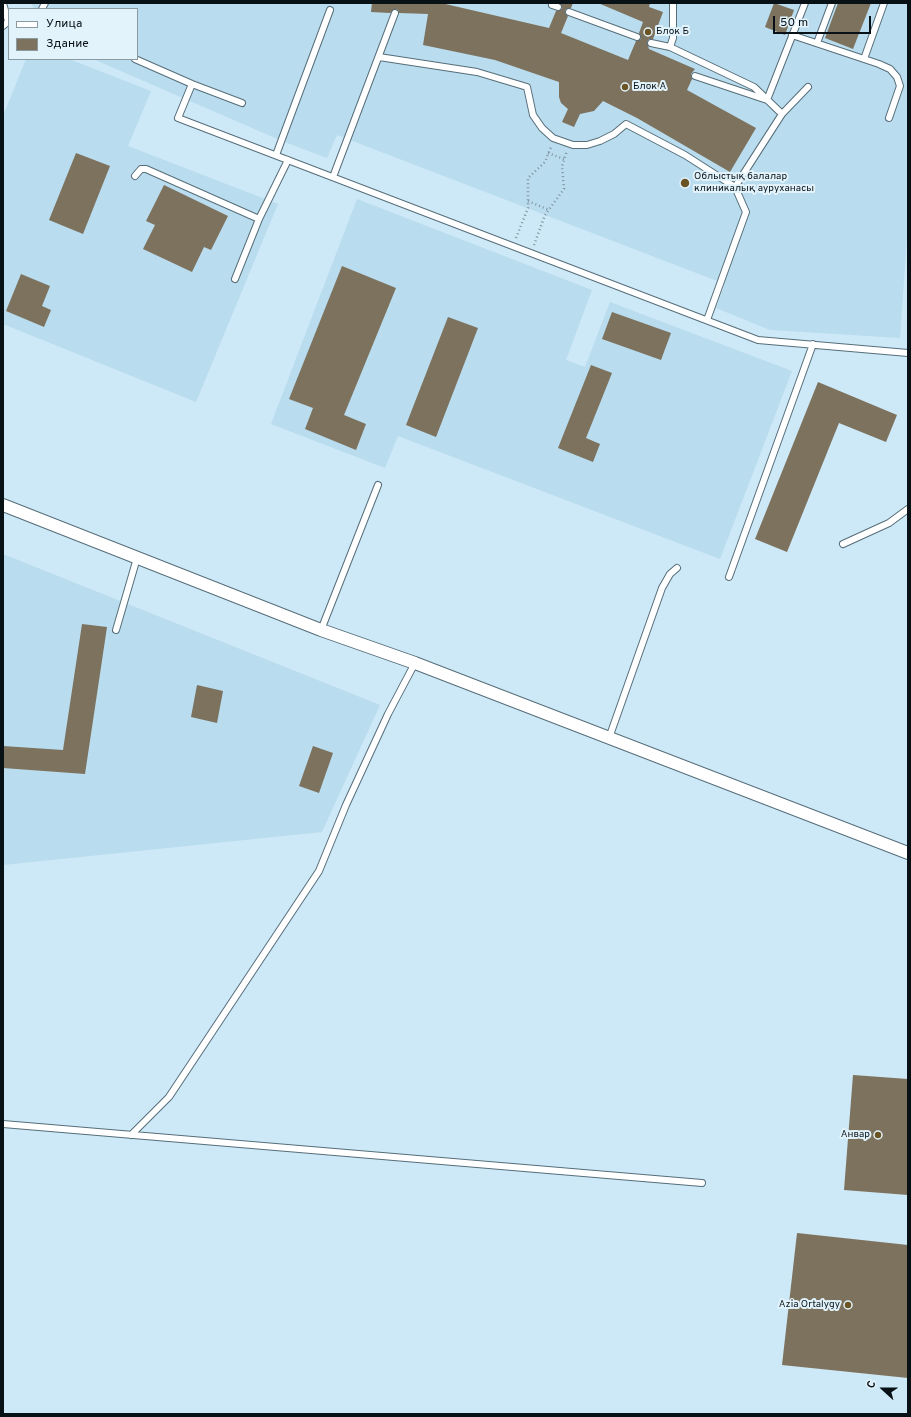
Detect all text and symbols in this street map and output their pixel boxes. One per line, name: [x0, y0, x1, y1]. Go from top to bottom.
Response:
legend: [8, 8, 138, 60]
scale bar: [775, 8, 873, 34]
text: 50 m: [780, 15, 808, 31]
text: Улица: [46, 16, 82, 32]
place label: Блок Б: [656, 26, 689, 38]
marker: Блок Б: [643, 27, 653, 37]
text: Здание: [46, 36, 89, 52]
place label: Блок А: [633, 81, 666, 93]
marker: Блок А: [620, 82, 630, 92]
place label: Облыстық балалар клиникалық ауруханасы: [694, 171, 814, 194]
marker: Облыстық балалар клиникалық ауруханасы: [679, 177, 691, 189]
place label: Анвар: [841, 1129, 870, 1141]
marker: Анвар: [873, 1130, 883, 1140]
place label: Azia Ortalygy: [779, 1299, 840, 1311]
marker: Azia Ortalygy: [843, 1300, 853, 1310]
north arrow: [863, 1369, 903, 1409]
text: С: [864, 1379, 880, 1390]

